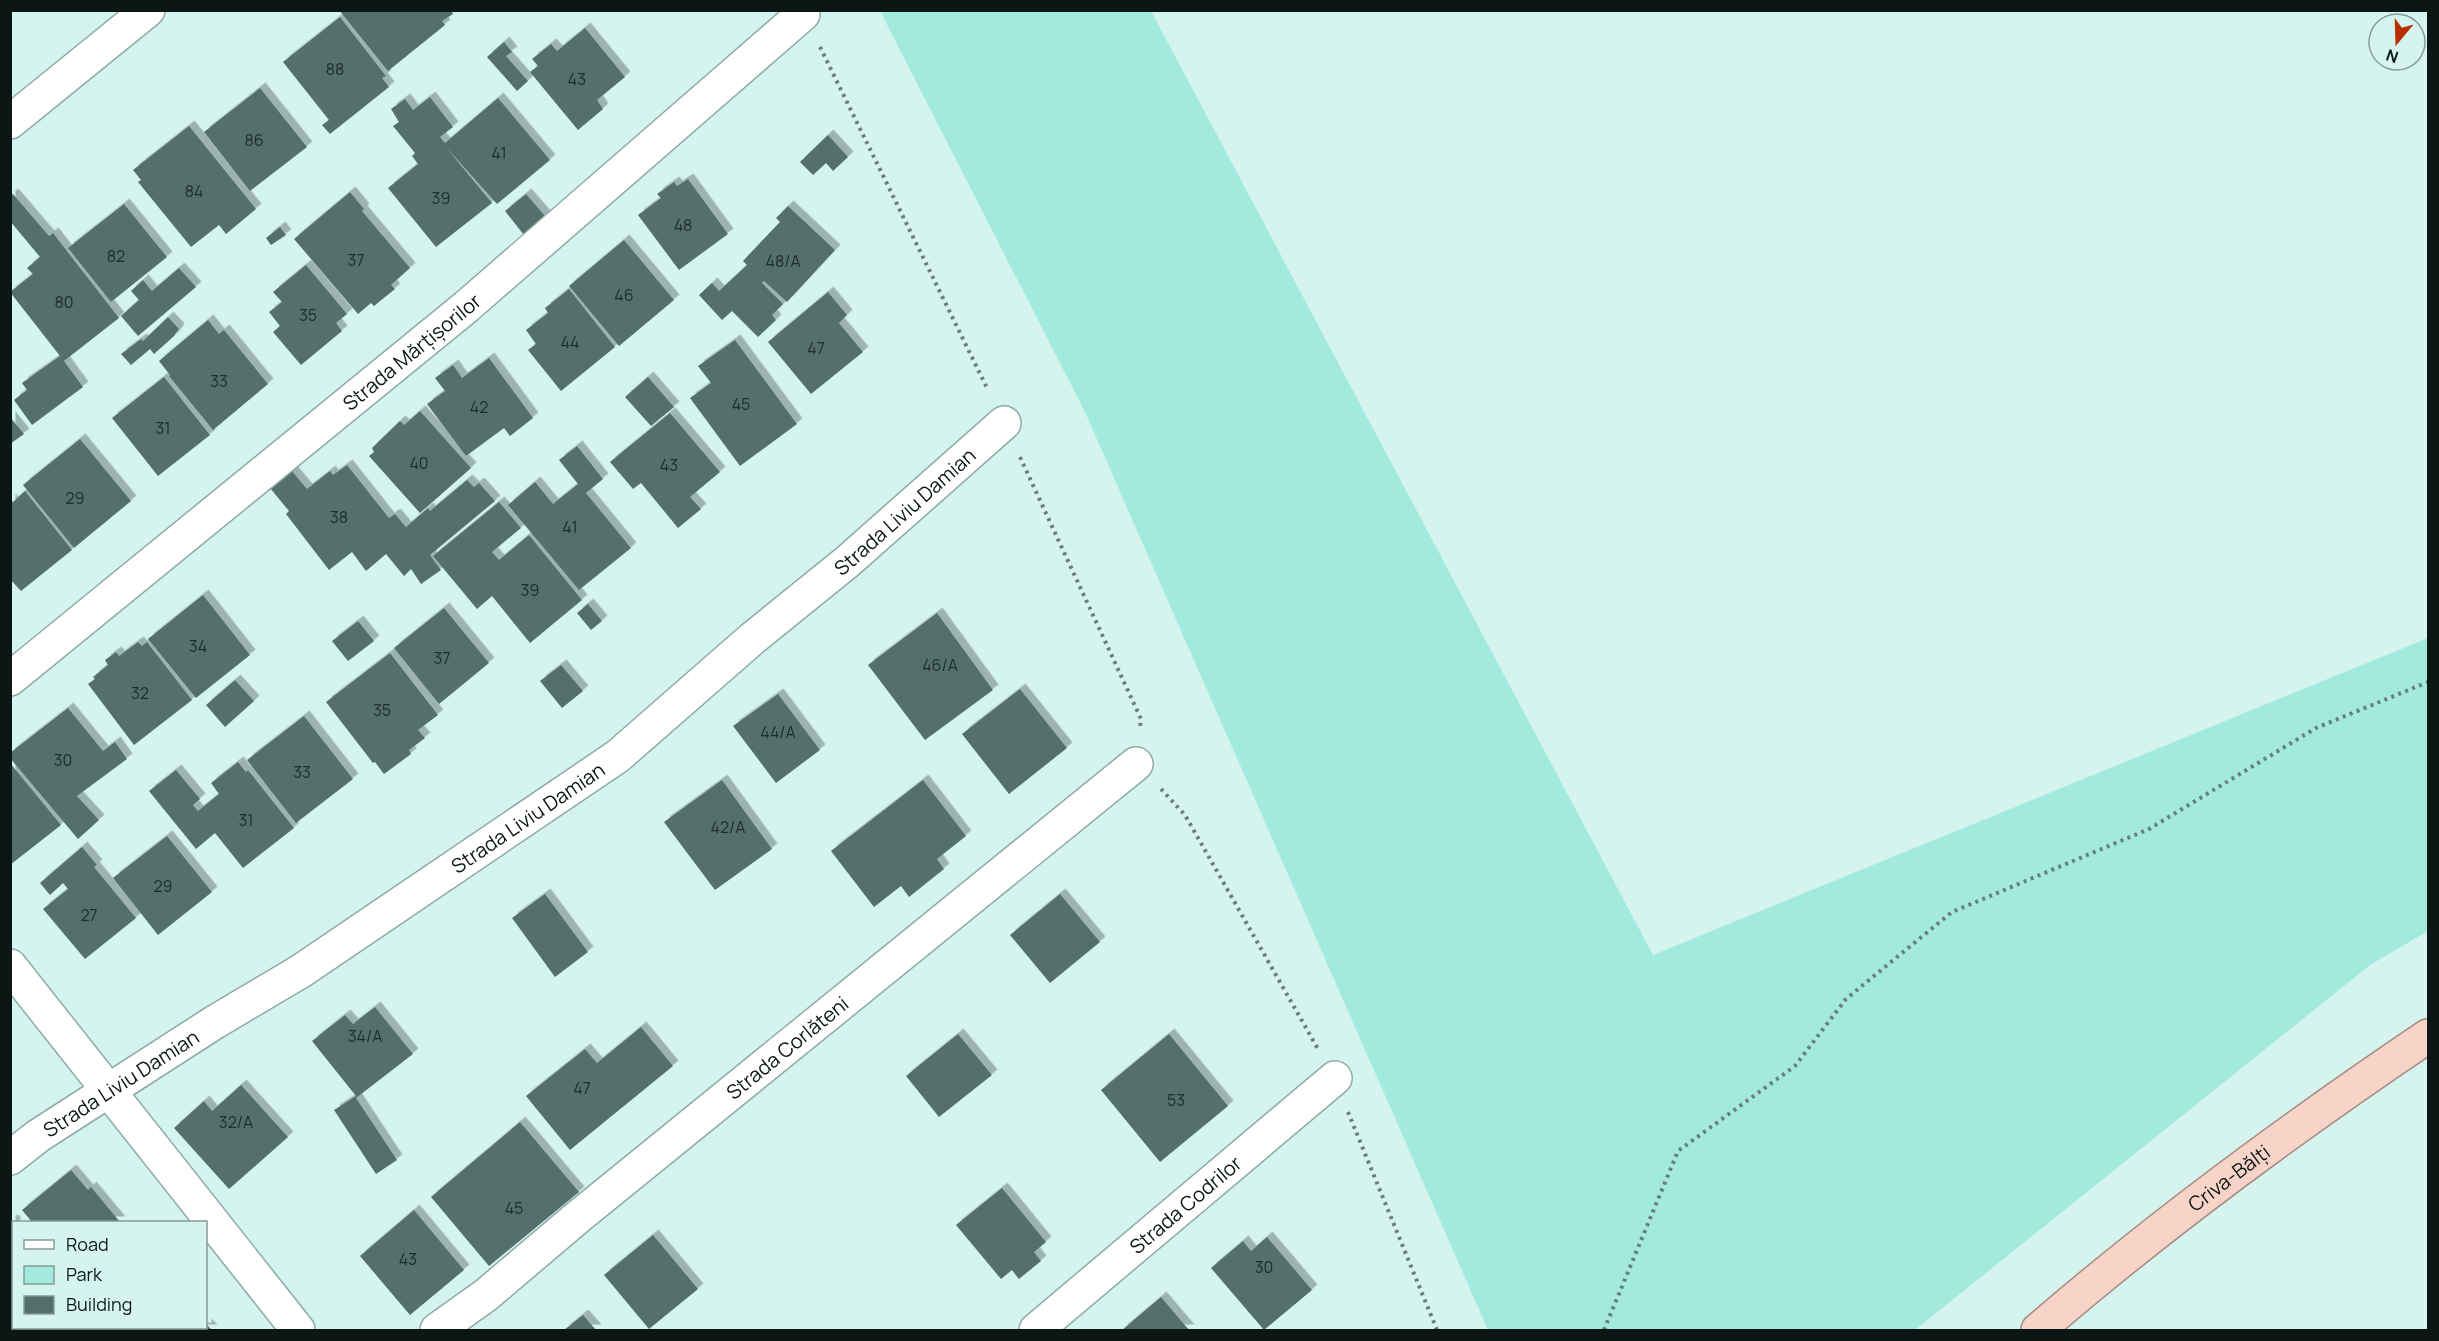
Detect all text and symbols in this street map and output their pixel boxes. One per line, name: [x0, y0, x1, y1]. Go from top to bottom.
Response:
north arrow: [2367, 12, 2427, 72]
text: N: [2383, 44, 2401, 68]
house number: 88: [326, 58, 344, 80]
house number: 43: [568, 68, 586, 90]
house number: 86: [244, 129, 264, 151]
house number: 41: [491, 142, 507, 164]
house number: 84: [185, 180, 203, 202]
house number: 39: [432, 187, 450, 209]
house number: 48: [674, 214, 692, 236]
house number: 82: [107, 245, 125, 267]
house number: 37: [348, 249, 364, 271]
house number: 48/A: [765, 250, 801, 272]
house number: 46: [614, 284, 634, 306]
street label: Strada Mărțișorilor: [337, 287, 486, 416]
house number: 80: [54, 291, 74, 313]
house number: 35: [299, 304, 317, 326]
house number: 44: [560, 331, 580, 353]
house number: 47: [807, 337, 825, 359]
house number: 33: [210, 370, 228, 392]
house number: 45: [732, 393, 750, 415]
house number: 42: [470, 396, 488, 418]
house number: 31: [155, 417, 171, 439]
street label: Strada Liviu Damian: [828, 441, 981, 581]
house number: 40: [409, 452, 429, 474]
house number: 43: [660, 454, 678, 476]
house number: 29: [65, 487, 85, 509]
house number: 38: [330, 506, 348, 528]
house number: 41: [562, 516, 578, 538]
house number: 39: [521, 579, 539, 601]
house number: 34: [189, 635, 207, 657]
house number: 37: [434, 647, 450, 669]
house number: 46/A: [922, 654, 958, 676]
house number: 32: [131, 682, 149, 704]
house number: 35: [373, 699, 391, 721]
house number: 44/A: [760, 721, 796, 743]
house number: 30: [54, 749, 72, 771]
street label: Strada Liviu Damian: [446, 756, 610, 879]
house number: 33: [293, 761, 311, 783]
house number: 31: [238, 809, 254, 831]
house number: 42/A: [711, 816, 745, 838]
house number: 29: [153, 875, 173, 897]
house number: 27: [80, 904, 98, 926]
street label: Strada Corlăteni: [720, 990, 854, 1105]
street label: Strada Liviu Damian: [38, 1023, 204, 1143]
house number: 34/A: [348, 1025, 382, 1047]
house number: 47: [573, 1077, 591, 1099]
house number: 53: [1167, 1089, 1185, 1111]
house number: 32/A: [219, 1111, 253, 1133]
street label: Criva-Bălți: [2182, 1138, 2275, 1217]
street label: Strada Codrilor: [1123, 1149, 1247, 1259]
house number: 45: [505, 1197, 523, 1219]
legend: [12, 1221, 207, 1329]
text: Road: [66, 1232, 109, 1256]
house number: 43: [399, 1248, 417, 1270]
house number: 30: [1255, 1256, 1273, 1278]
text: Park: [66, 1262, 103, 1286]
text: Building: [66, 1292, 132, 1316]

